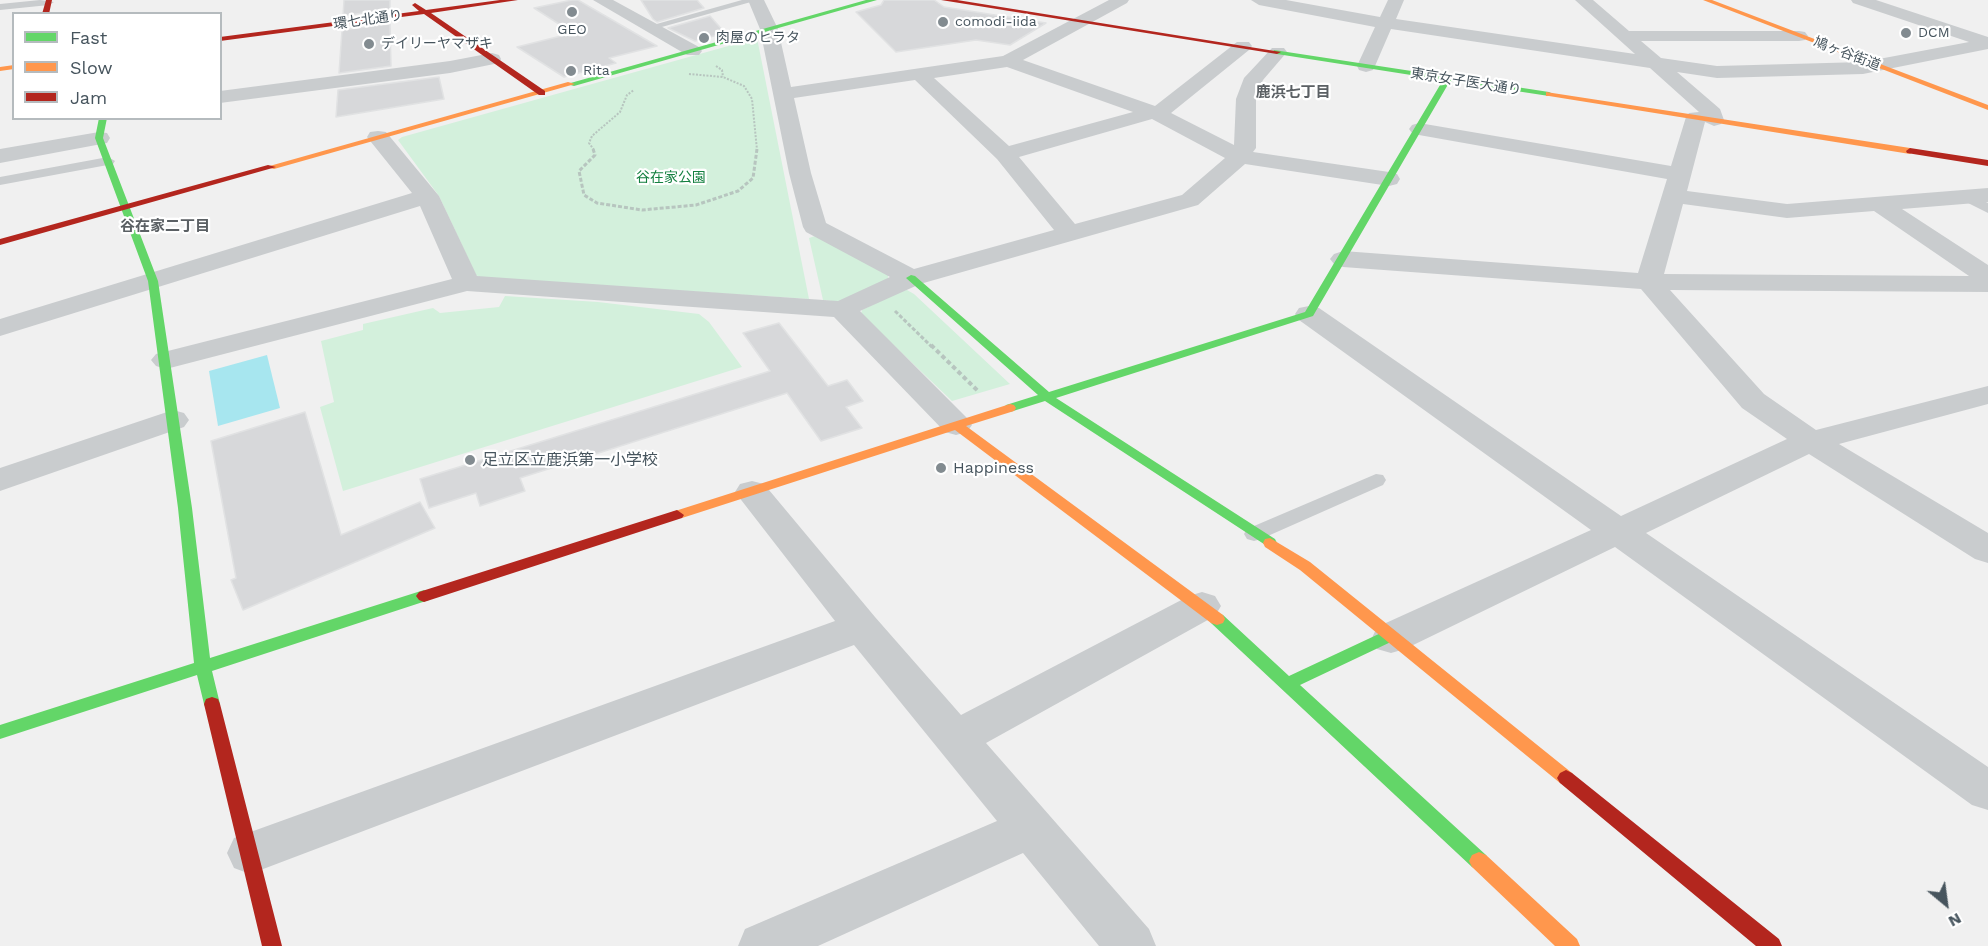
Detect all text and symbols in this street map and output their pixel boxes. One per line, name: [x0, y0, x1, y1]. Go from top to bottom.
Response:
marker: GEO: [565, 5, 579, 19]
street label: 環七北通り: [332, 7, 404, 33]
legend: [12, 12, 222, 120]
place label: comodi-iida: [955, 14, 1037, 30]
marker: comodi-iida: [936, 15, 950, 29]
place label: GEO: [557, 22, 587, 38]
place label: DCM: [1918, 25, 1950, 41]
marker: DCM: [1899, 26, 1913, 40]
text: Fast: [70, 27, 107, 48]
place label: 肉屋のヒラタ: [716, 30, 800, 46]
marker: 肉屋のヒラタ: [697, 31, 711, 45]
street label: 鳩ヶ谷街道: [1811, 34, 1883, 74]
place label: デイリーヤマザキ: [381, 36, 493, 52]
marker: デイリーヤマザキ: [362, 37, 376, 51]
text: Slow: [70, 57, 113, 78]
place label: Rita: [583, 63, 610, 79]
marker: Rita: [564, 64, 578, 78]
street label: 東京女子医大通り: [1409, 65, 1523, 99]
district label: 鹿浜七丁目: [1256, 84, 1330, 102]
text: Jam: [70, 87, 107, 108]
park label: 谷在家公園: [636, 170, 706, 186]
district label: 谷在家二丁目: [120, 218, 210, 236]
place label: 足立区立鹿浜第一小学校: [482, 450, 658, 470]
marker: 足立区立鹿浜第一小学校: [463, 453, 477, 467]
place label: Happiness: [953, 458, 1034, 478]
marker: Happiness: [934, 461, 948, 475]
north arrow: [1916, 874, 1976, 934]
text: N: [1945, 909, 1965, 931]

